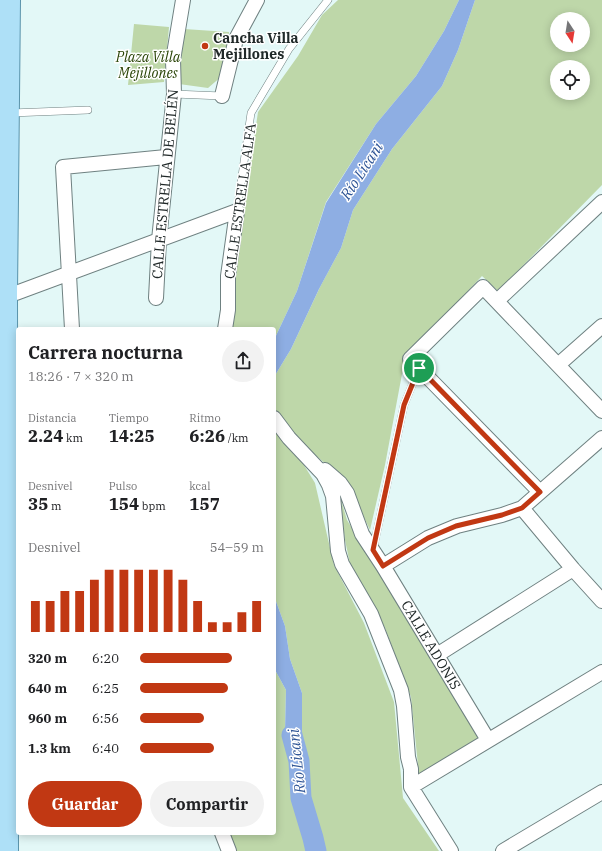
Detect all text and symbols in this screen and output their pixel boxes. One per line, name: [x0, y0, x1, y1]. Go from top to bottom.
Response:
north arrow: [550, 12, 590, 52]
map controls: [550, 12, 590, 100]
place label: Cancha Villa Mejillones: [213, 29, 299, 63]
marker: Cancha Villa Mejillones: [200, 41, 210, 51]
park label: Plaza Villa Mejillones: [115, 48, 181, 82]
button: locate: [550, 60, 590, 100]
street label: CALLE ESTRELLA DE BELÉN: [147, 88, 182, 279]
street label: CALLE ESTRELLA ALFA: [220, 122, 260, 280]
water label: Río Licani: [335, 138, 387, 204]
button: share: [222, 340, 264, 382]
text: Carrera nocturna: [28, 341, 183, 364]
pin: [402, 351, 436, 385]
icon: arrive: [408, 357, 430, 379]
text: 18:26 · 7 × 320 m: [28, 368, 134, 385]
text: Distancia: [28, 411, 77, 425]
text: Tiempo: [109, 411, 149, 425]
text: Ritmo: [189, 411, 221, 425]
text: 2.24: [28, 425, 63, 447]
text: 14:25: [109, 425, 155, 447]
text: 6:26: [189, 425, 225, 447]
text: km: [63, 431, 83, 445]
text: /km: [225, 431, 249, 445]
text: Desnivel: [28, 479, 72, 493]
text: Pulso: [109, 479, 137, 493]
text: kcal: [189, 479, 211, 493]
text: 35: [28, 493, 48, 515]
text: 154: [109, 493, 139, 515]
text: 157: [189, 493, 220, 515]
text: m: [48, 499, 61, 513]
text: bpm: [139, 499, 166, 513]
text: Desnivel: [28, 539, 81, 556]
text: 54–59 m: [210, 539, 264, 556]
street label: CALLE ADONIS: [397, 597, 465, 693]
text: 320 m: [28, 650, 67, 667]
text: 6:20: [92, 650, 119, 667]
text: 640 m: [28, 680, 67, 697]
text: 6:25: [92, 680, 119, 697]
text: 960 m: [28, 710, 67, 727]
text: 6:56: [92, 710, 119, 727]
water label: Río Licani: [284, 727, 309, 795]
text: 1.3 km: [28, 740, 71, 757]
text: 6:40: [92, 740, 119, 757]
button: Guardar: [28, 781, 142, 827]
button: Compartir: [150, 781, 264, 827]

